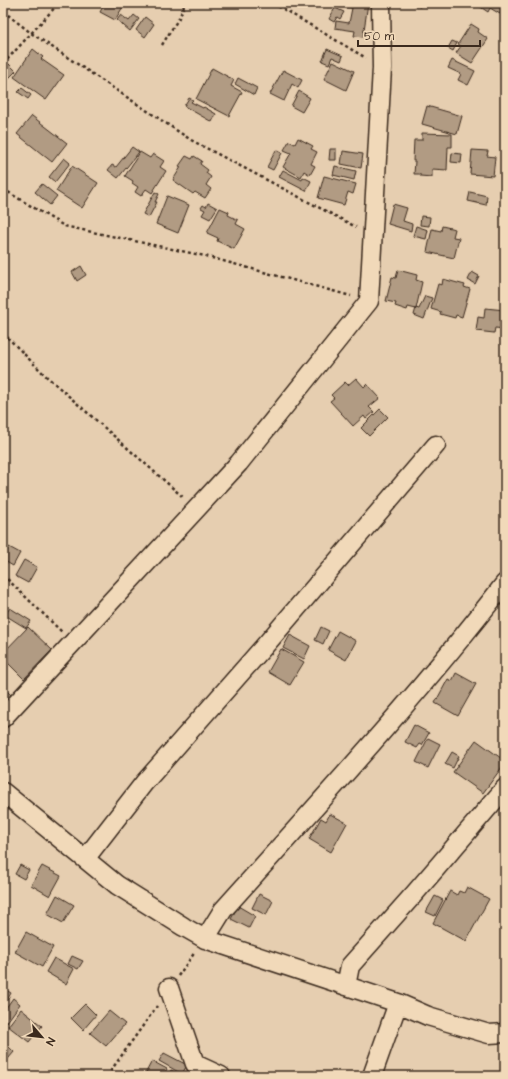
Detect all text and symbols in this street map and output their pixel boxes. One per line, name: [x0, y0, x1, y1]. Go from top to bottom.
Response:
scale bar: [358, 22, 480, 48]
text: 50 m: [364, 28, 395, 45]
north arrow: [22, 1017, 62, 1057]
text: N: [42, 1035, 59, 1048]

